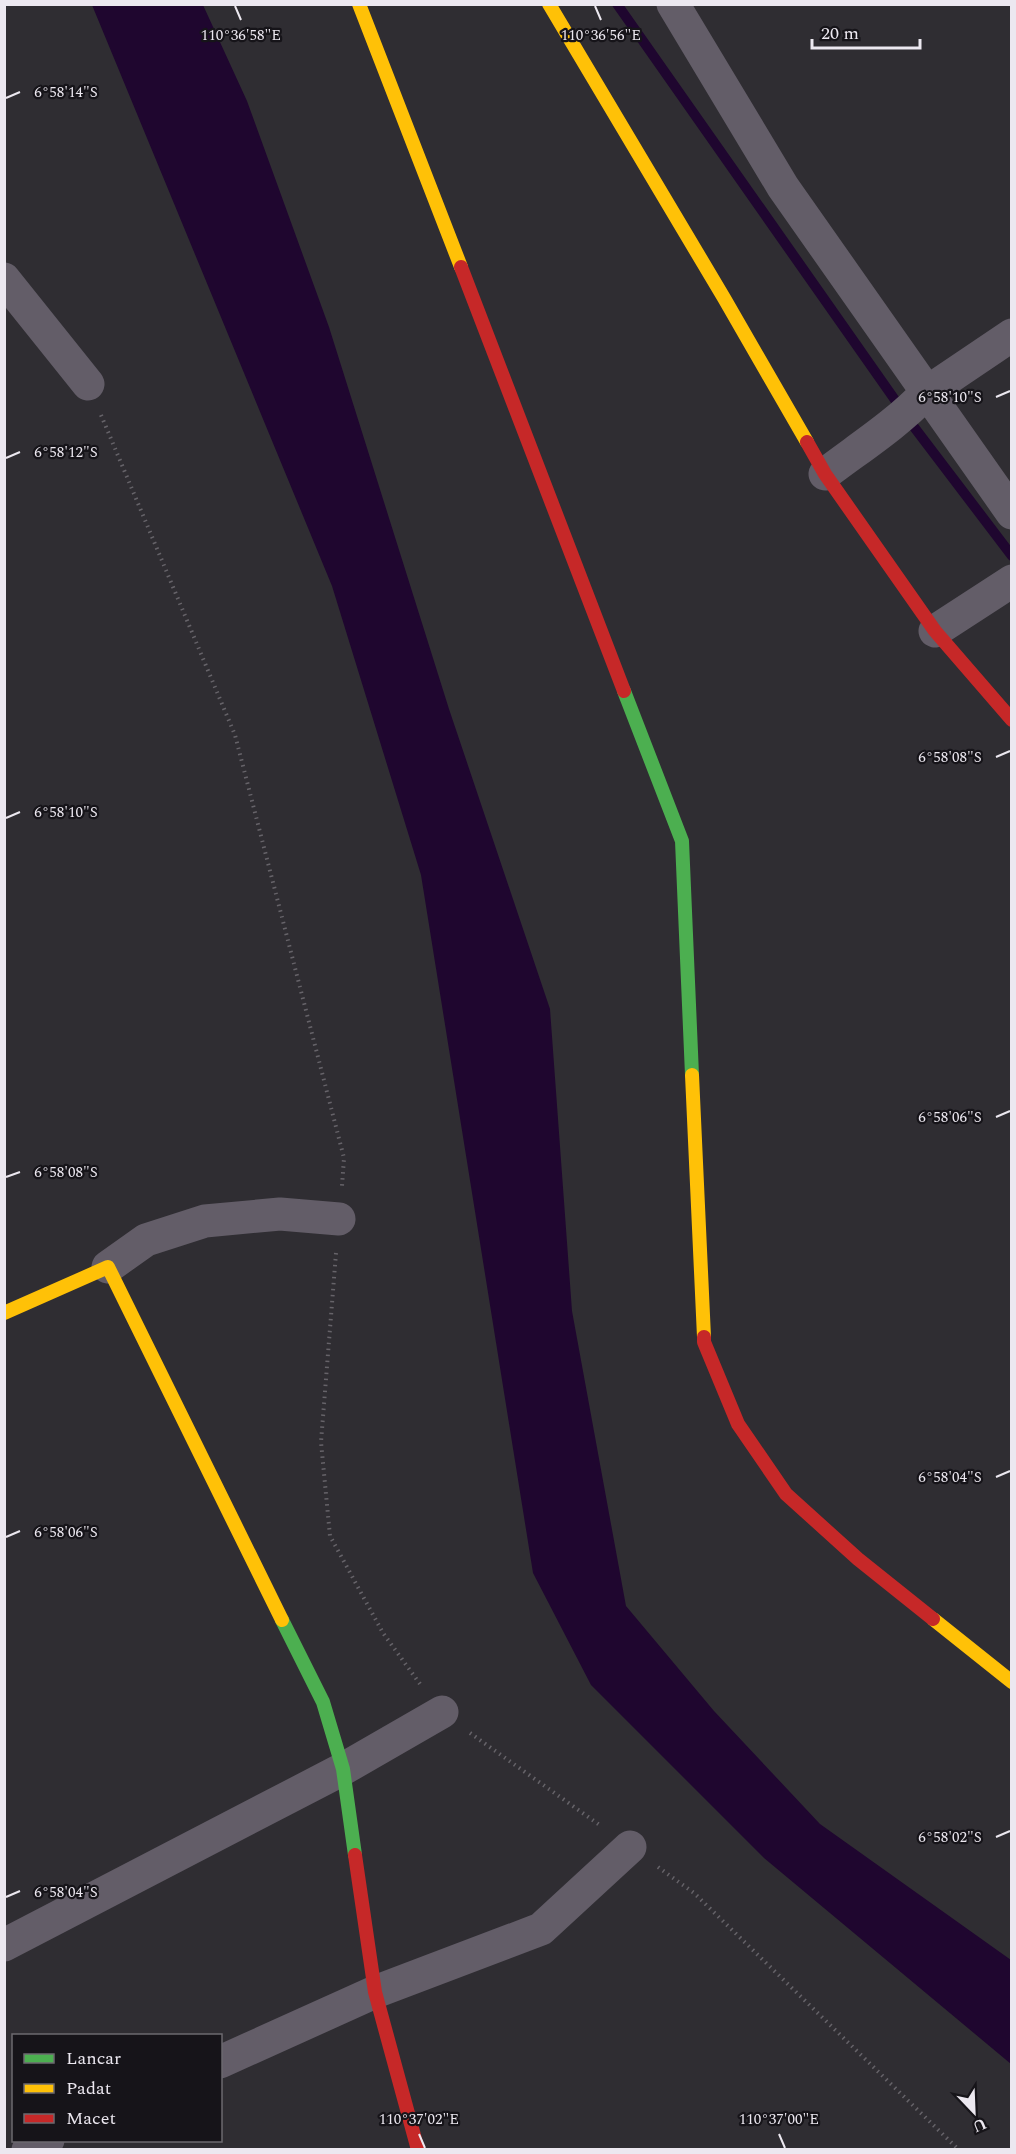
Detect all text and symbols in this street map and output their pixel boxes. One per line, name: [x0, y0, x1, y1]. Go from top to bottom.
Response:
scale bar: [812, 12, 920, 50]
text: 20 m: [821, 20, 859, 47]
text: 110°36'58"E: [201, 24, 281, 47]
text: 110°36'56"E: [561, 24, 641, 47]
text: 6°58'14"S: [34, 81, 98, 104]
text: 6°58'10"S: [918, 386, 982, 409]
text: 6°58'12"S: [34, 441, 98, 464]
text: 6°58'08"S: [918, 746, 982, 769]
text: 6°58'10"S: [34, 801, 98, 824]
text: 6°58'06"S: [918, 1106, 982, 1129]
text: 6°58'08"S: [34, 1161, 98, 1184]
text: 6°58'04"S: [918, 1466, 982, 1489]
text: 6°58'06"S: [34, 1521, 98, 1544]
text: 6°58'02"S: [918, 1826, 982, 1849]
text: 6°58'04"S: [34, 1881, 98, 1904]
legend: [12, 2034, 222, 2142]
text: Lancar: [66, 2045, 121, 2072]
text: Padat: [66, 2075, 111, 2102]
north arrow: [944, 2082, 1004, 2142]
text: Macet: [66, 2105, 116, 2132]
text: 110°37'02"E: [379, 2108, 459, 2131]
text: 110°37'00"E: [739, 2108, 819, 2131]
text: U: [969, 2111, 990, 2139]

